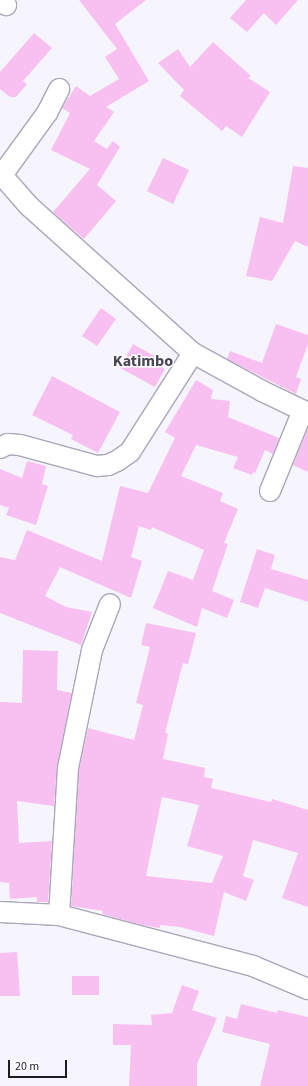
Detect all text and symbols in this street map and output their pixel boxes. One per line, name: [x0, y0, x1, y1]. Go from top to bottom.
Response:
district label: Katimbo: [113, 351, 173, 371]
scale bar: [10, 1052, 69, 1078]
text: 20 m: [15, 1058, 39, 1075]

